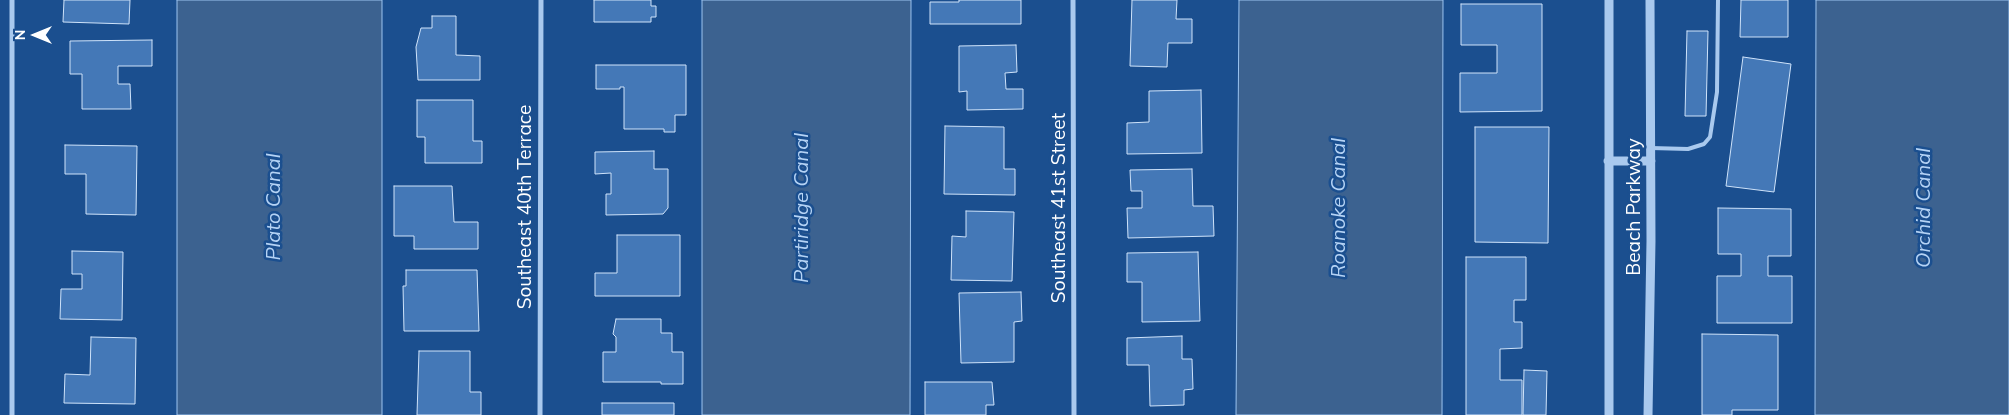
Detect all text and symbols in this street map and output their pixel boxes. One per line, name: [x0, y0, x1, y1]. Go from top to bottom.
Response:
north arrow: [10, 10, 60, 60]
text: N: [11, 30, 29, 40]
street label: Southeast 40th Terrace: [514, 105, 536, 309]
street label: Southeast 41st Street: [1048, 113, 1070, 303]
water label: Partiridge Canal: [790, 133, 814, 283]
water label: Roanoke Canal: [1327, 138, 1351, 278]
street label: Beach Parkway: [1623, 138, 1645, 276]
water label: Orchid Canal: [1912, 148, 1936, 268]
water label: Plato Canal: [262, 153, 286, 261]

